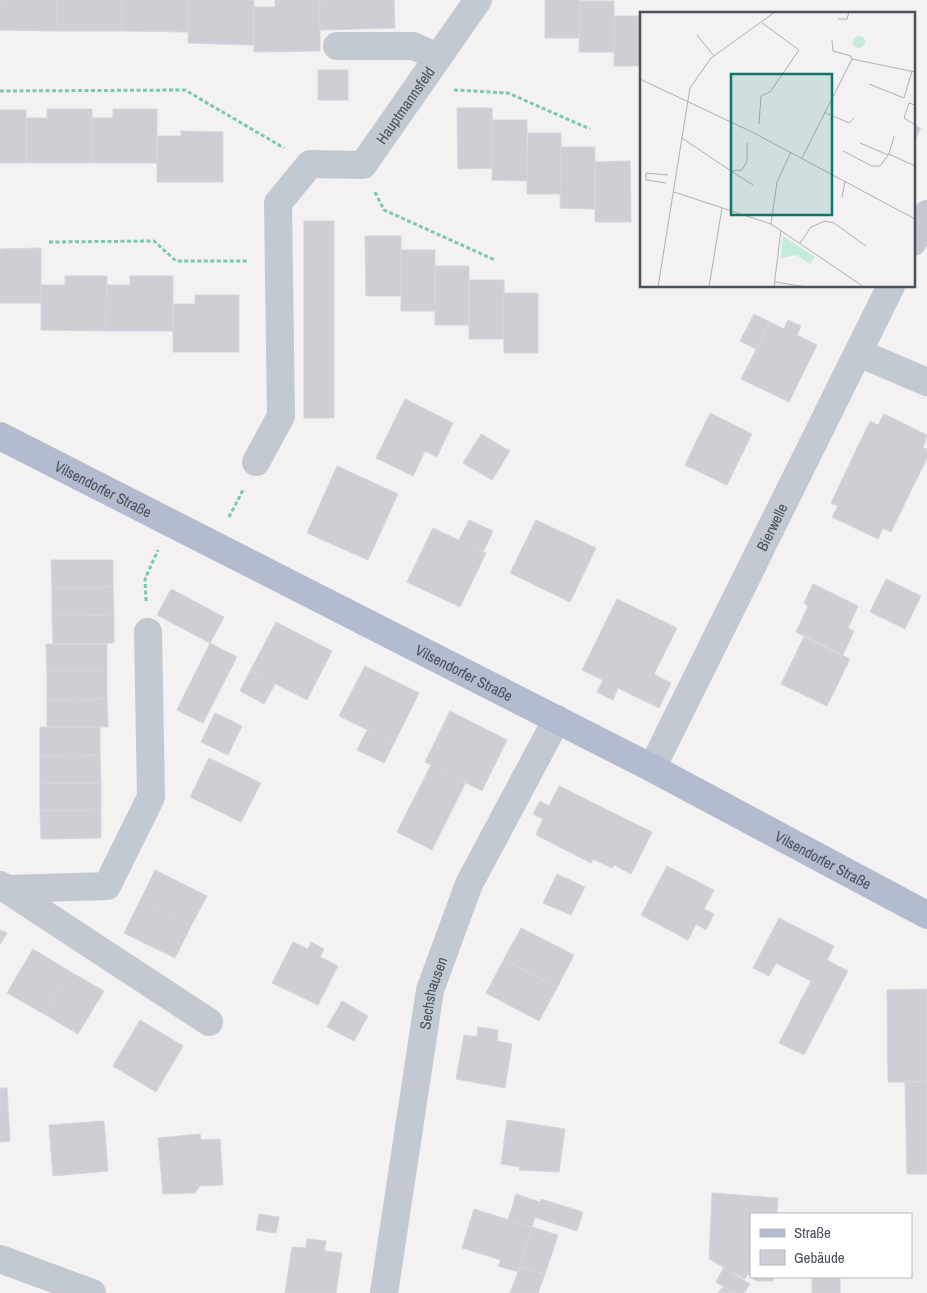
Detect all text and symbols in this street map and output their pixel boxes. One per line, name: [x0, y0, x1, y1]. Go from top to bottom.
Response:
inset map: [640, 12, 914, 288]
street label: Hauptmannsfeld: [371, 62, 439, 148]
street label: Vilsendorfer Straße: [51, 455, 156, 522]
street label: Bierwelle: [751, 500, 792, 554]
street label: Vilsendorfer Straße: [412, 639, 517, 706]
street label: Vilsendorfer Straße: [771, 825, 875, 894]
street label: Sechshausen: [414, 954, 452, 1031]
legend: [750, 1213, 912, 1278]
text: Straße: [794, 1222, 831, 1243]
text: Gebäude: [794, 1247, 845, 1268]

